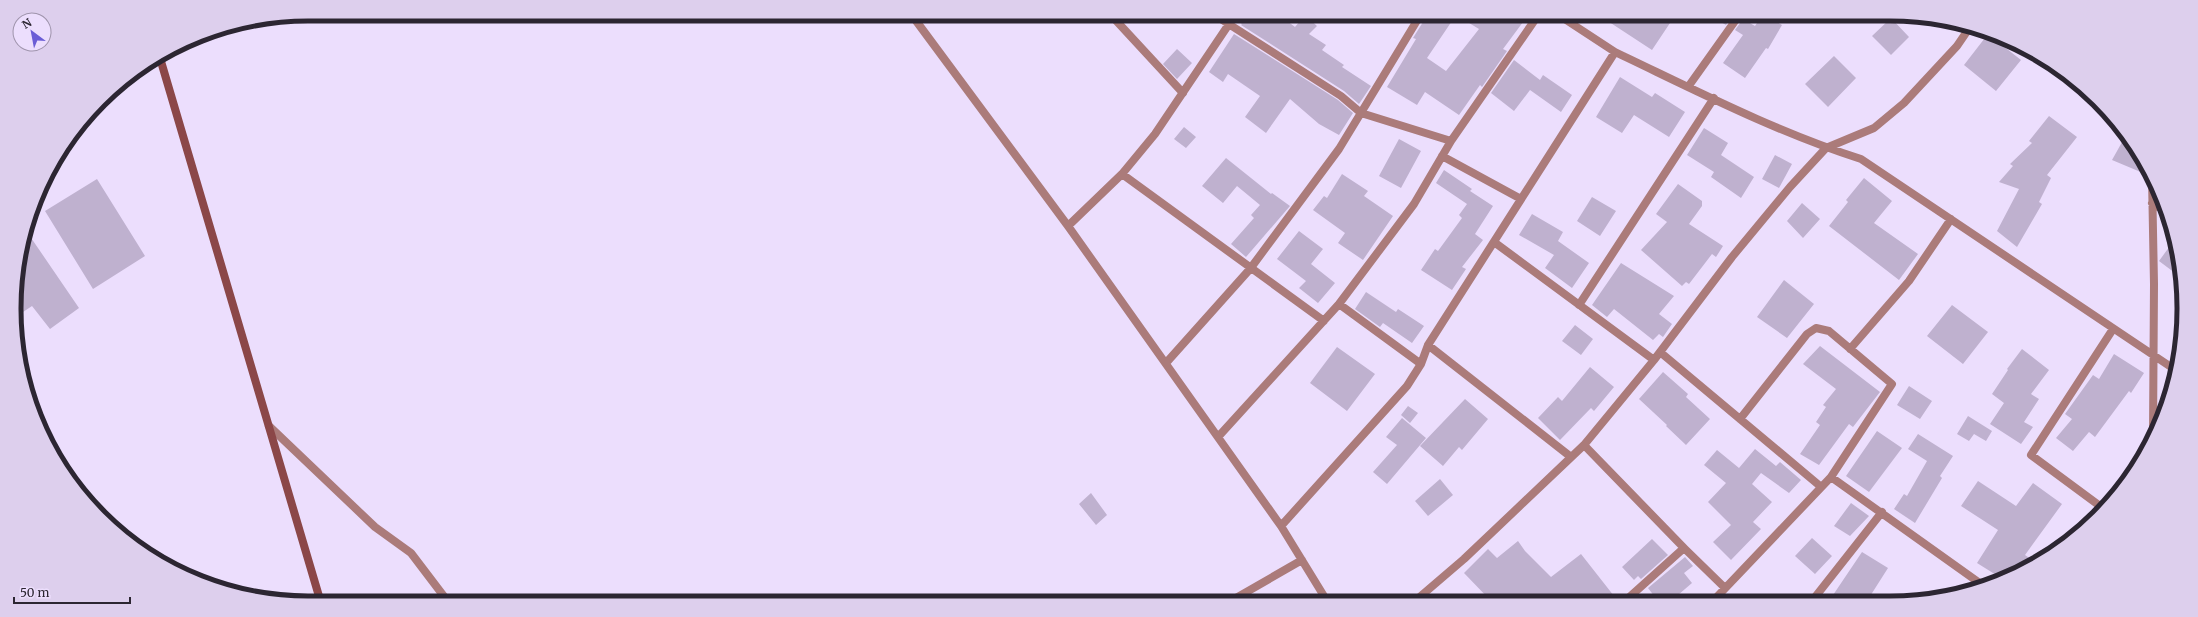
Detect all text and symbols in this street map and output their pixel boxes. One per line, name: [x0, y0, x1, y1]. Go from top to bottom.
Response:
north arrow: [12, 12, 52, 52]
text: N: [19, 15, 34, 32]
scale bar: [14, 579, 130, 605]
text: 50 m: [20, 585, 49, 600]

